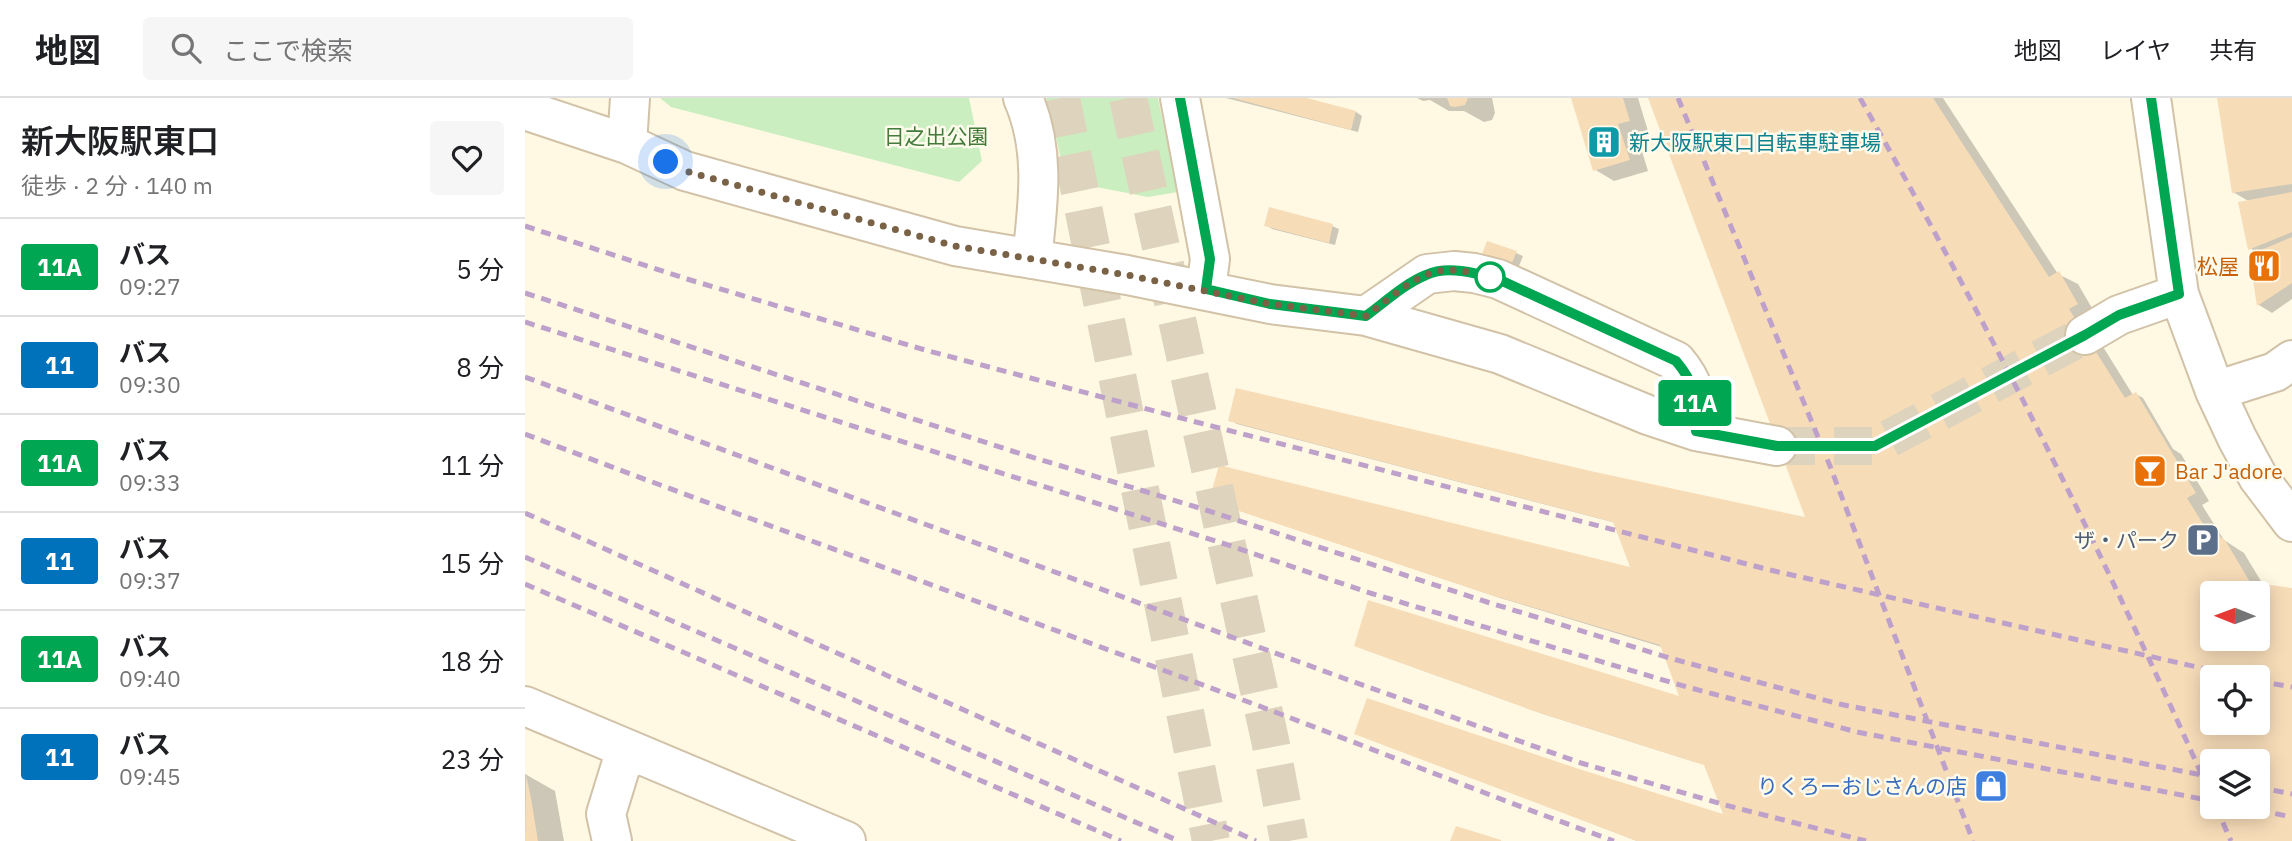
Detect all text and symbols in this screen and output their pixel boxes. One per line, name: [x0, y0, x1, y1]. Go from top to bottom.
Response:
search box: [143, 17, 633, 80]
text: 地図: [35, 28, 101, 71]
icon: search: [167, 29, 205, 67]
text: ここで検索: [223, 33, 353, 67]
text: 地図: [2014, 34, 2062, 66]
text: レイヤ: [2100, 34, 2171, 66]
text: 共有: [2209, 34, 2257, 66]
text: 新大阪駅東口: [21, 119, 219, 162]
button: heart: [430, 121, 504, 195]
park label: 日之出公園: [884, 122, 989, 150]
building icon: 新大阪駅東口自転車駐車場: [1585, 123, 1623, 161]
place label: 新大阪駅東口自転車駐車場: [1629, 128, 1881, 156]
your location: [648, 144, 683, 179]
text: 徒歩 · 2 分 · 140 m: [21, 170, 213, 200]
text: バス: [119, 237, 171, 271]
restaurant icon: 松屋: [2245, 247, 2283, 285]
text: 11A: [37, 251, 82, 283]
text: 5 分: [456, 252, 504, 286]
place label: 松屋: [2197, 252, 2239, 280]
unlabelled marker: [1475, 262, 1505, 292]
text: 09:27: [119, 271, 181, 301]
text: バス: [119, 335, 171, 369]
text: 11: [45, 349, 74, 381]
text: 8 分: [456, 350, 504, 384]
text: 09:30: [119, 369, 181, 399]
line badge: 11A: [1655, 380, 1735, 426]
text: 11A: [1672, 387, 1718, 419]
text: バス: [119, 433, 171, 467]
text: 11A: [37, 447, 82, 479]
text: 11 分: [441, 448, 504, 482]
bar icon: Bar J'adore: [2131, 452, 2169, 490]
place label: Bar J'adore: [2175, 457, 2283, 485]
text: 09:33: [119, 467, 181, 497]
parking icon: ザ・パーク: [2184, 521, 2222, 559]
place label: ザ・パーク: [2074, 526, 2179, 554]
text: バス: [119, 531, 171, 565]
text: 11: [45, 545, 74, 577]
text: 15 分: [441, 546, 504, 580]
text: 09:37: [119, 565, 181, 595]
north arrow: [2200, 581, 2270, 651]
map controls: [2200, 581, 2270, 819]
text: バス: [119, 629, 171, 663]
text: 11A: [37, 643, 82, 675]
text: 18 分: [441, 644, 504, 678]
text: 09:40: [119, 663, 181, 693]
button: locate: [2200, 665, 2270, 735]
text: バス: [119, 727, 171, 761]
text: 11: [45, 741, 74, 773]
text: 23 分: [441, 742, 504, 776]
button: layers: [2200, 749, 2270, 819]
text: 09:45: [119, 761, 181, 791]
shop icon: りくろーおじさんの店: [1972, 767, 2010, 805]
place label: りくろーおじさんの店: [1757, 772, 1967, 800]

